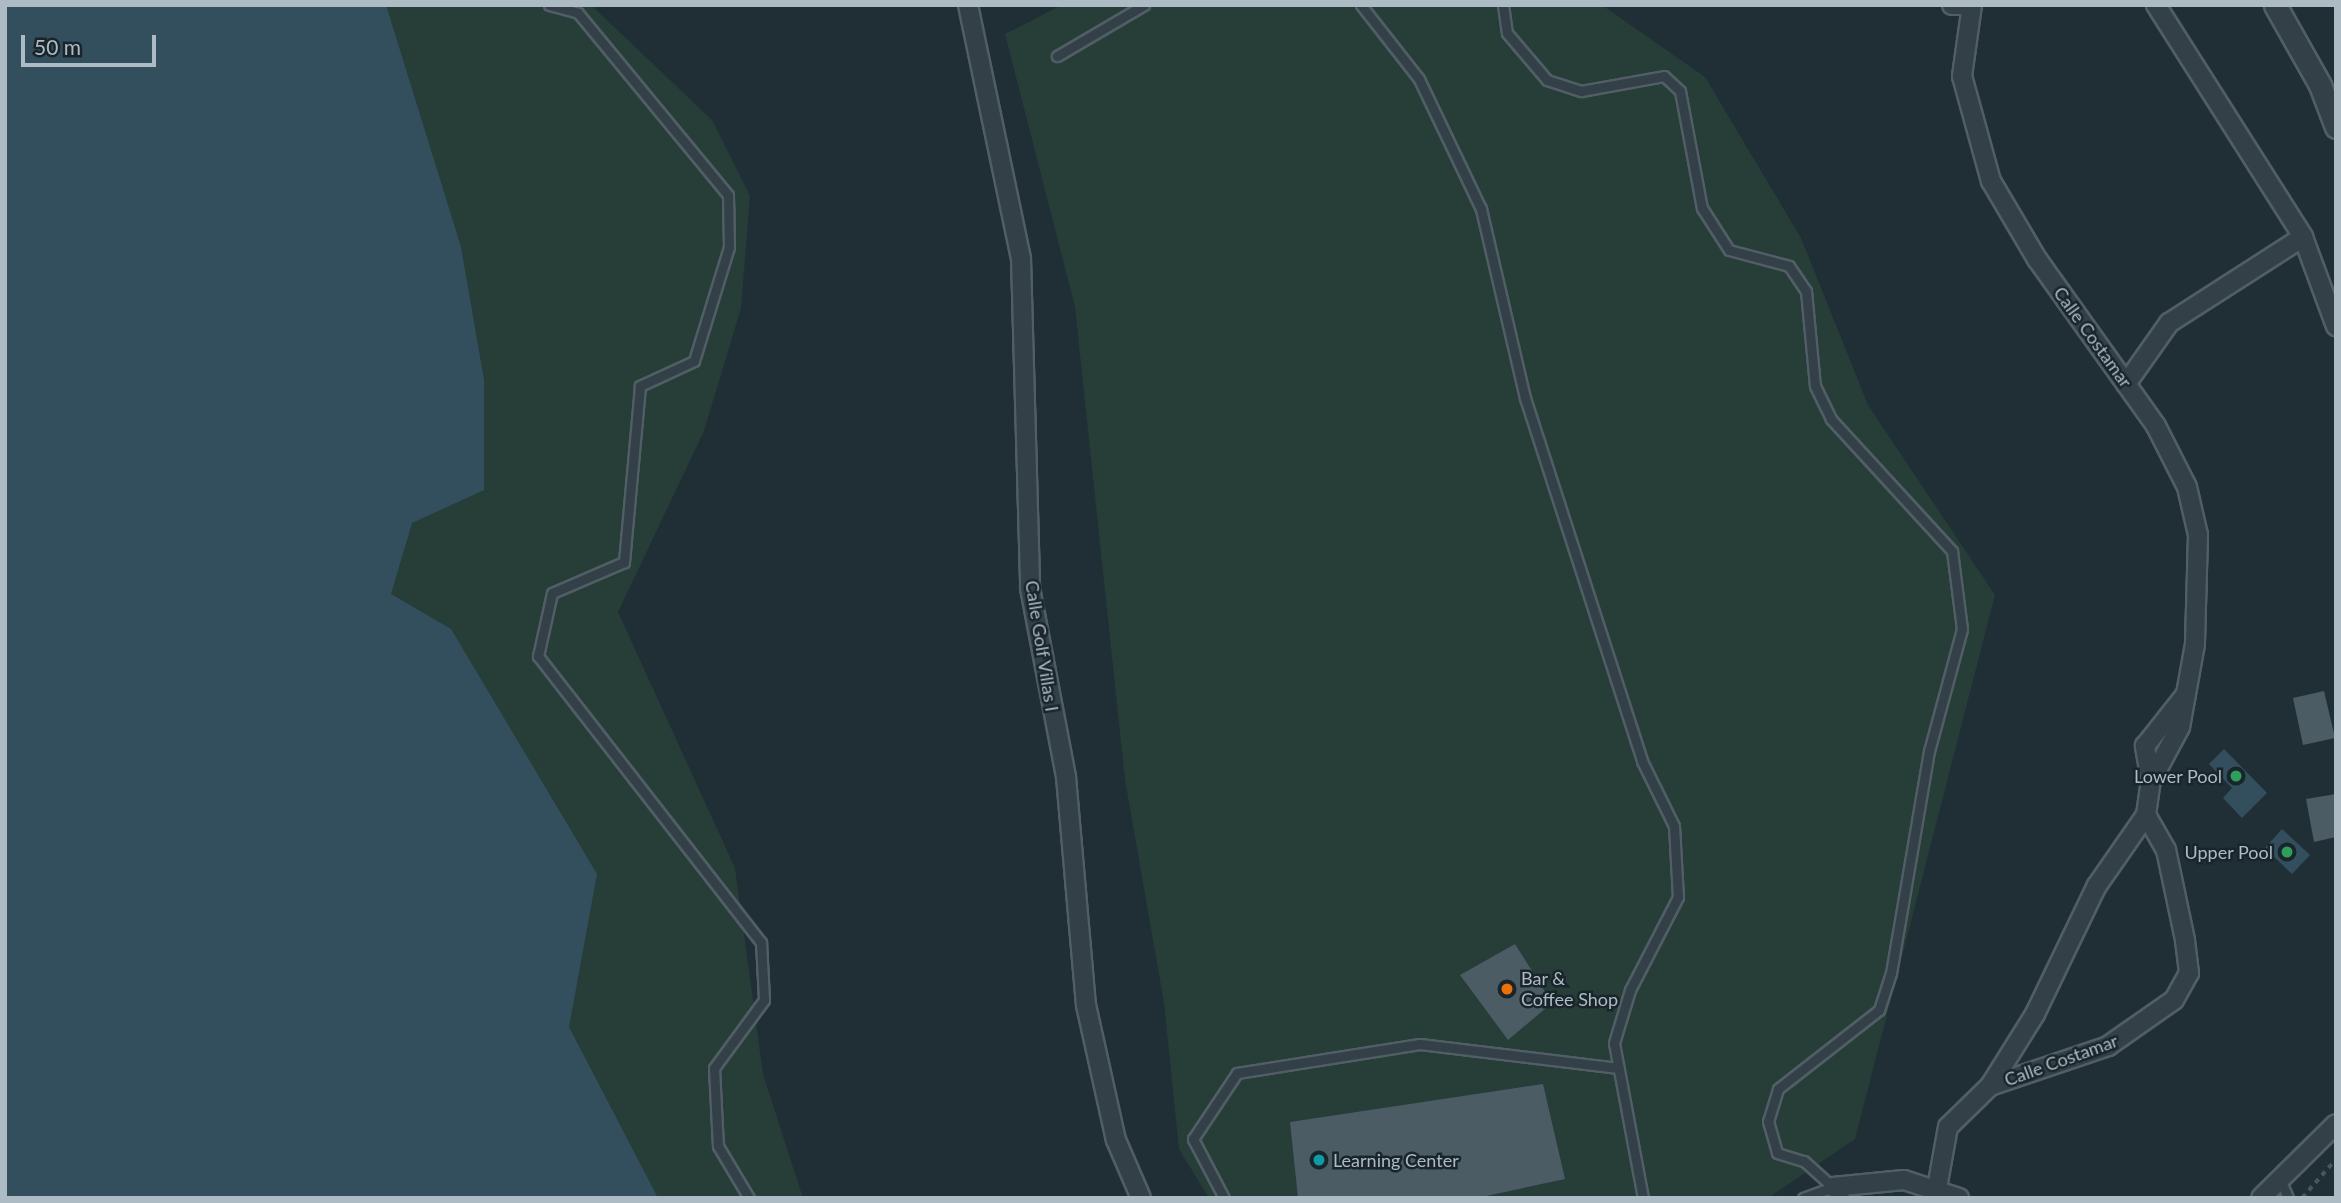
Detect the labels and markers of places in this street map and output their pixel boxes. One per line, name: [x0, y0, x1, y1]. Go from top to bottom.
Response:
place label: Lower Pool: [2134, 765, 2222, 787]
marker: Lower Pool: [2228, 768, 2244, 784]
place label: Upper Pool: [2184, 841, 2273, 863]
marker: Upper Pool: [2279, 844, 2295, 860]
place label: Bar & Coffee Shop: [1521, 968, 1618, 1010]
marker: Bar & Coffee Shop: [1499, 981, 1515, 997]
place label: Learning Center: [1333, 1149, 1459, 1171]
marker: Learning Center: [1311, 1152, 1327, 1168]

